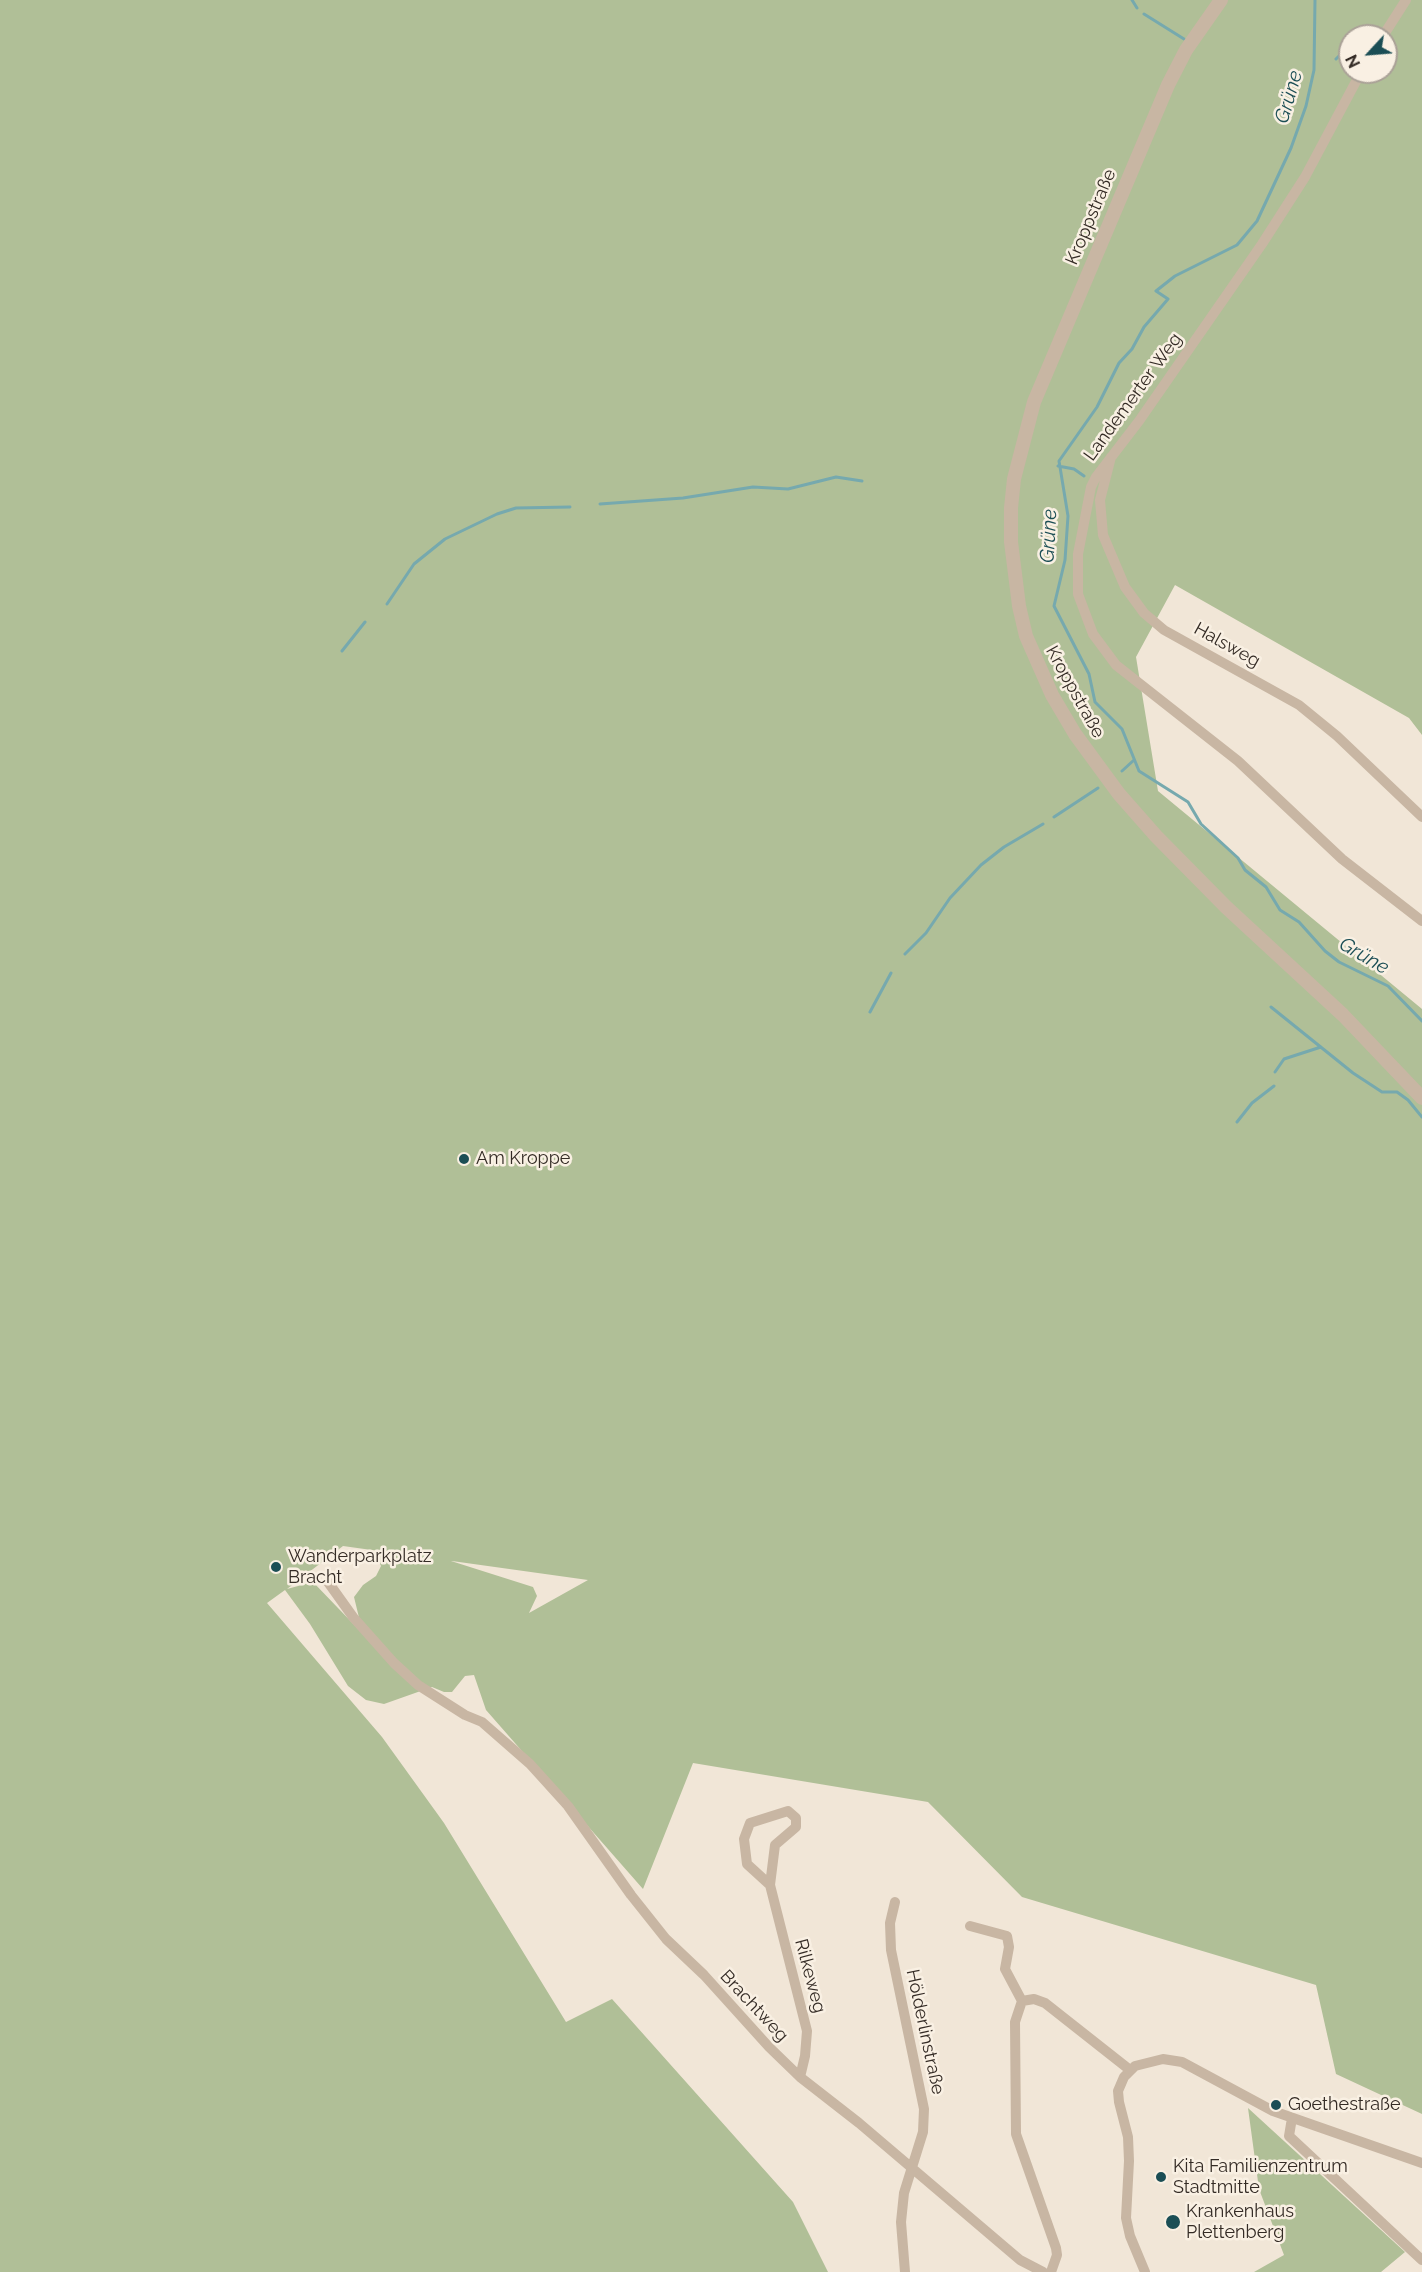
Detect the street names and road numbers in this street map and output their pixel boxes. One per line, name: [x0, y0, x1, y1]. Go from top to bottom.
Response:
street label: Kroppstraße: [1061, 166, 1121, 268]
street label: Landemerter Weg: [1079, 329, 1187, 465]
street label: Halsweg: [1190, 618, 1264, 672]
street label: Kroppstraße: [1041, 642, 1109, 742]
street label: Rilkeweg: [790, 1937, 830, 2015]
street label: Brachtweg: [715, 1966, 793, 2046]
street label: Hölderlinstraße: [901, 1967, 949, 2097]

